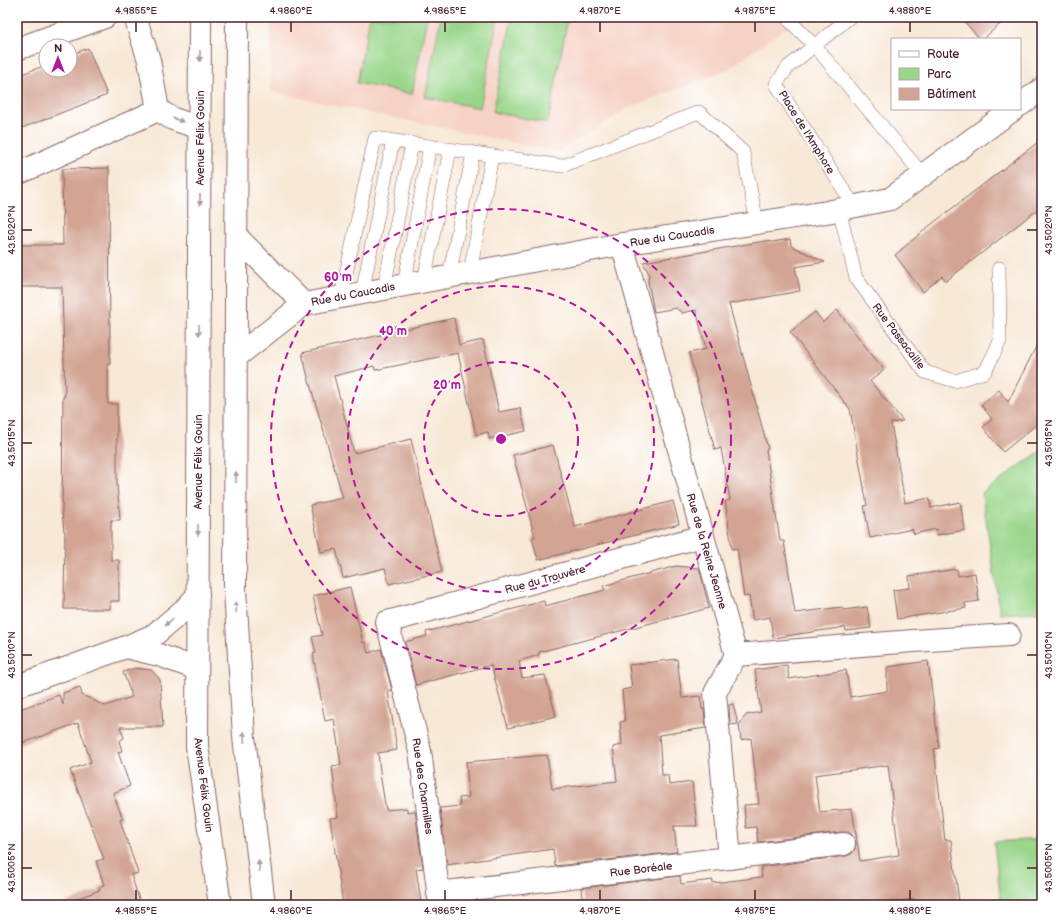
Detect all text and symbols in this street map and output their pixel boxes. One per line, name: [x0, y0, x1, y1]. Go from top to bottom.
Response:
text: 4.9855°E: [115, 5, 157, 17]
text: 4.9860°E: [270, 5, 313, 17]
text: 4.9865°E: [424, 5, 467, 17]
text: 4.9870°E: [579, 5, 621, 17]
text: 4.9875°E: [734, 5, 776, 17]
text: 4.9880°E: [889, 5, 932, 17]
north arrow: [38, 38, 78, 78]
legend: [891, 38, 1021, 110]
text: N: [54, 42, 62, 55]
text: Route: [927, 47, 959, 62]
one-way arrow: [197, 50, 203, 63]
text: Parc: [927, 67, 951, 82]
text: Bâtiment: [927, 87, 976, 102]
street label: Place de l'Amphore: [776, 88, 838, 177]
street label: Avenue Félix Gouin: [194, 90, 207, 186]
one-way arrow: [173, 118, 185, 124]
one-way arrow: [197, 194, 203, 207]
text: 43.5020°N: [6, 205, 18, 255]
text: 43.5020°N: [1043, 205, 1055, 255]
street label: Rue du Caucadis: [629, 223, 716, 250]
text: 60 m: [324, 270, 352, 285]
street label: Rue du Caucadis: [310, 280, 397, 309]
street label: Rue Passacaille: [870, 301, 928, 372]
one-way arrow: [196, 324, 202, 337]
text: 40 m: [379, 324, 407, 339]
text: 20 m: [433, 378, 461, 393]
street label: Avenue Félix Gouin: [192, 414, 205, 510]
text: 43.5015°N: [6, 419, 18, 467]
text: 43.5015°N: [1043, 419, 1055, 467]
centre of rings: [494, 432, 508, 446]
one-way arrow: [233, 470, 239, 483]
street label: Rue de la Reine Jeanne: [684, 492, 729, 611]
one-way arrow: [195, 524, 201, 537]
street label: Rue du Trouvère: [504, 562, 587, 596]
one-way arrow: [233, 601, 240, 613]
one-way arrow: [164, 617, 175, 626]
text: 43.5010°N: [6, 631, 18, 679]
text: 43.5010°N: [1043, 631, 1055, 679]
one-way arrow: [241, 731, 247, 743]
street label: Avenue Félix Gouin: [191, 737, 216, 833]
street label: Rue des Charmilles: [409, 737, 436, 836]
text: 43.5005°N: [6, 843, 18, 893]
text: 43.5005°N: [1043, 843, 1055, 893]
street label: Rue Boréale: [609, 859, 673, 880]
one-way arrow: [256, 860, 263, 872]
text: 4.9855°E: [115, 905, 157, 917]
text: 4.9860°E: [270, 905, 313, 917]
text: 4.9865°E: [424, 905, 467, 917]
text: 4.9870°E: [579, 905, 621, 917]
text: 4.9875°E: [734, 905, 776, 917]
text: 4.9880°E: [889, 905, 932, 917]

